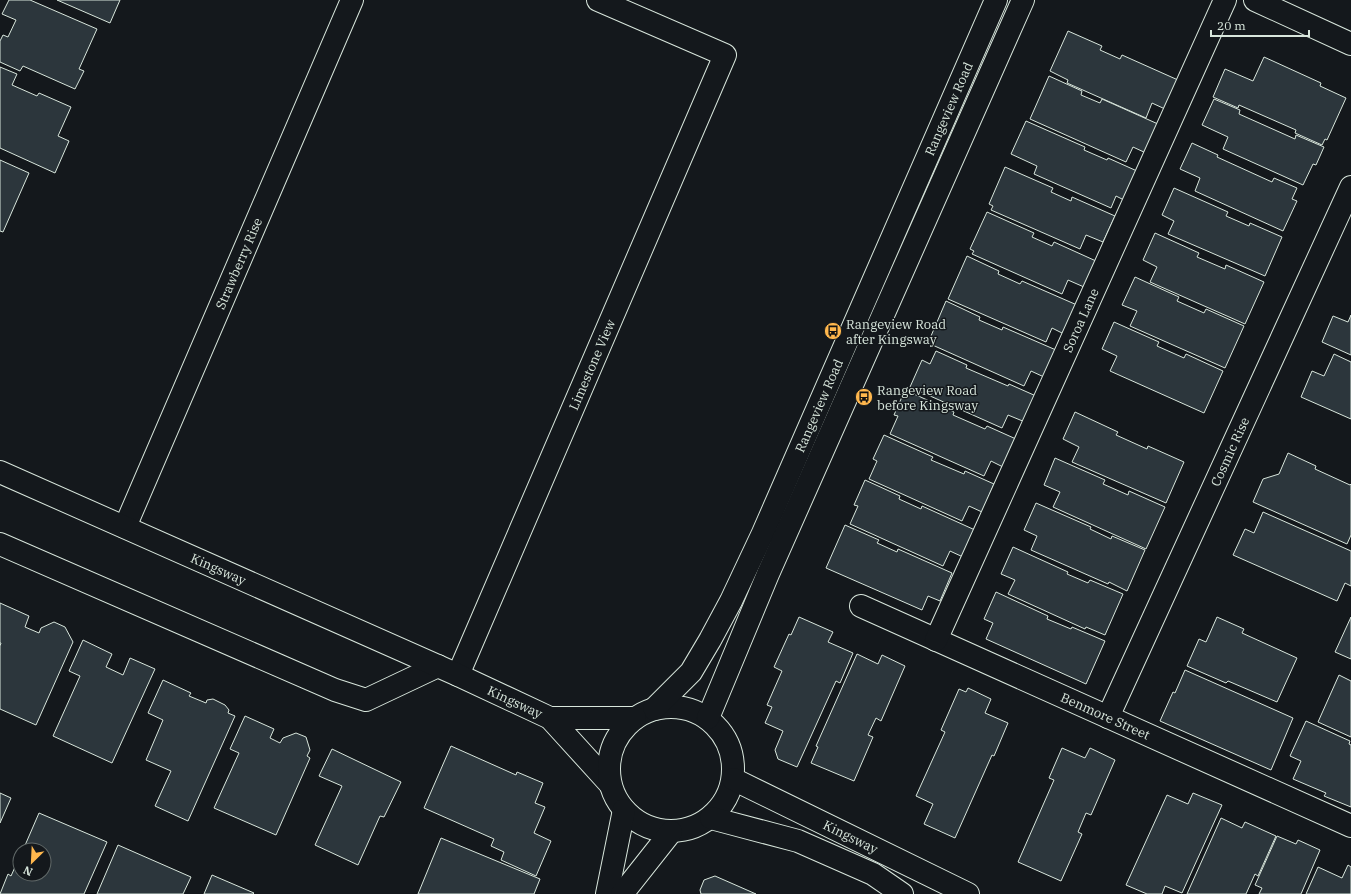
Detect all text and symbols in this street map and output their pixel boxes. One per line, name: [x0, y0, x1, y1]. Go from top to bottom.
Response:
scale bar: [1211, 12, 1309, 38]
text: 20 m: [1217, 18, 1246, 33]
street label: Rangeview Road: [921, 59, 977, 158]
street label: Strawberry Rise: [212, 215, 266, 312]
street label: Soroa Lane: [1059, 286, 1103, 355]
place label: Rangeview Road after Kingsway: [846, 316, 946, 348]
street label: Limestone View: [565, 317, 619, 413]
bus stop icon: Rangeview Road after Kingsway: [823, 321, 843, 341]
street label: Rangeview Road: [791, 356, 847, 455]
place label: Rangeview Road before Kingsway: [877, 382, 978, 414]
bus stop icon: Rangeview Road before Kingsway: [854, 387, 874, 407]
street label: Cosmic Rise: [1207, 414, 1253, 489]
street label: Kingsway: [188, 550, 249, 589]
street label: Kingsway: [485, 682, 545, 722]
street label: Benmore Street: [1058, 689, 1153, 744]
street label: Kingsway: [820, 816, 881, 858]
north arrow: [12, 842, 52, 882]
text: N: [21, 863, 35, 879]

